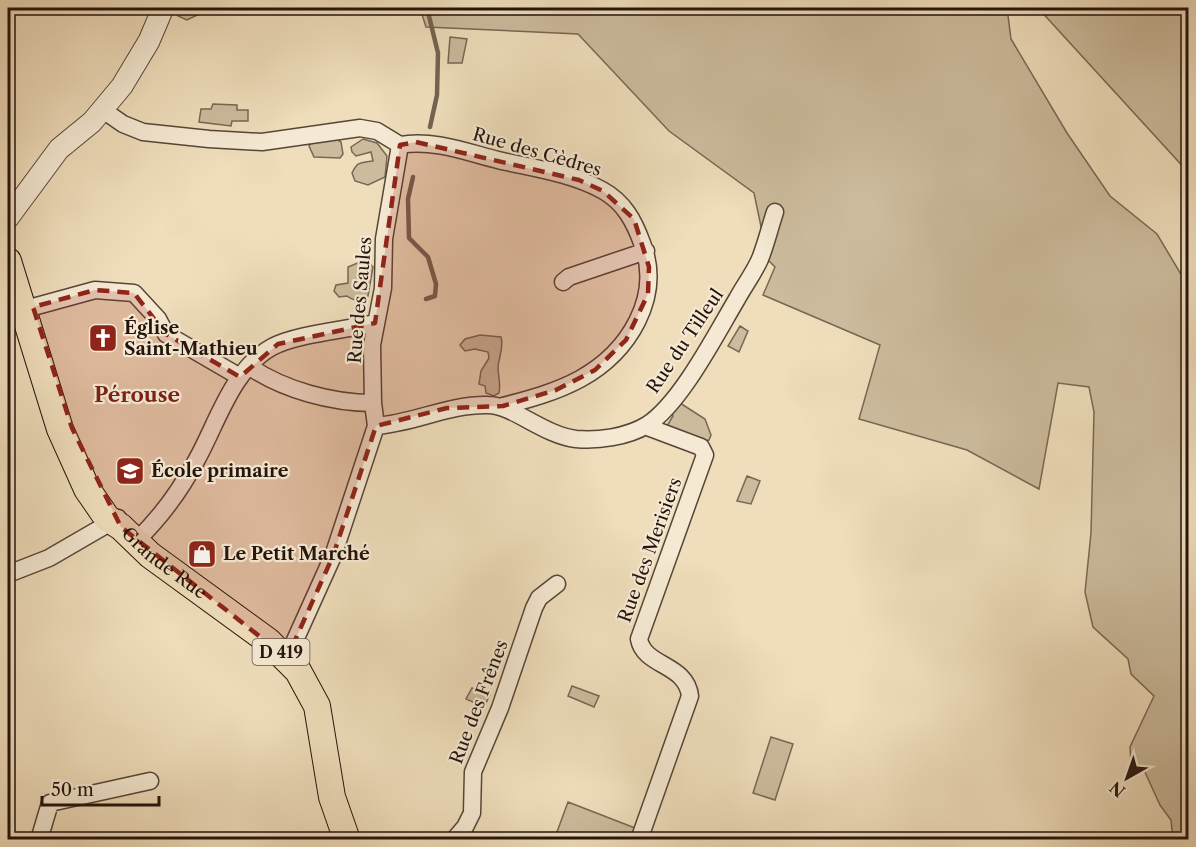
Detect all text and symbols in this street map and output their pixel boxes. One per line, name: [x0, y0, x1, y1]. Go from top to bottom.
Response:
street label: Rue des Cèdres: [470, 123, 604, 181]
street label: Rue des Saules: [343, 236, 377, 364]
street label: Rue du Tilleul: [642, 285, 728, 397]
place label: Église Saint-Mathieu: [124, 316, 258, 360]
church icon: Église Saint-Mathieu: [87, 322, 119, 354]
district label: Pérouse: [94, 382, 180, 407]
school or university icon: École primaire: [114, 455, 146, 487]
place label: École primaire: [151, 459, 289, 482]
street label: Rue des Merisiers: [614, 475, 686, 625]
street label: Grande Rue: [117, 523, 211, 604]
shop icon: Le Petit Marché: [186, 538, 218, 570]
place label: Le Petit Marché: [223, 543, 370, 565]
street label: Rue des Frênes: [445, 637, 513, 767]
road number: D 419: [252, 639, 310, 665]
north arrow: [1097, 748, 1157, 808]
scale bar: [42, 769, 159, 807]
text: N: [1106, 777, 1129, 802]
text: 50 m: [51, 779, 94, 801]

